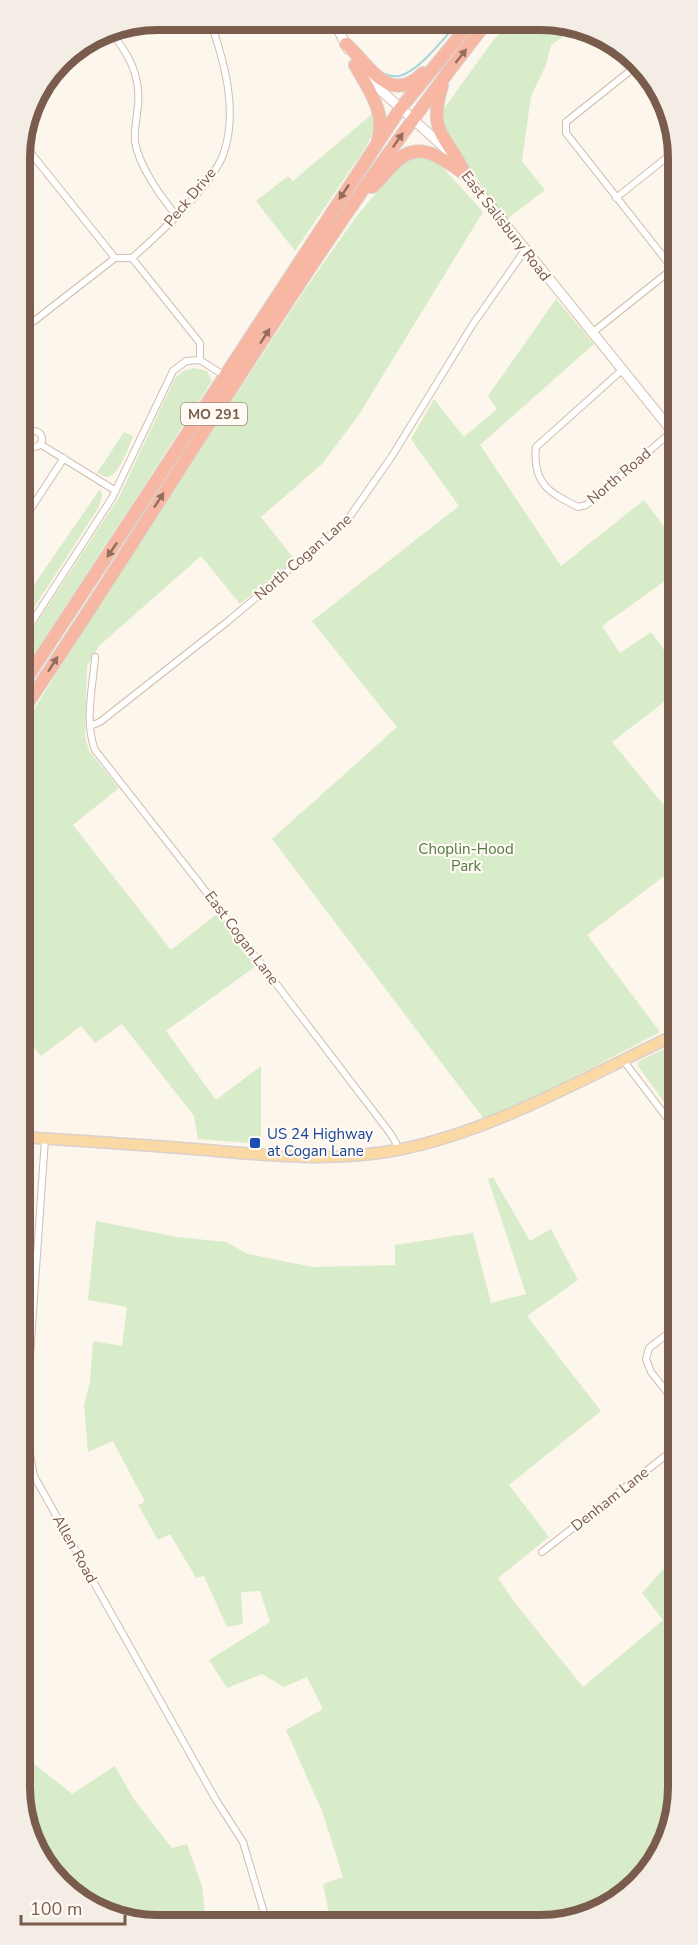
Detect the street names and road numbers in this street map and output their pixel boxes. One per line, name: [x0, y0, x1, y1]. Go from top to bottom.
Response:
street label: Peck Drive: [160, 163, 220, 231]
street label: East Salisbury Road: [457, 167, 555, 285]
road number: MO 291: [181, 403, 247, 425]
street label: North Road: [583, 443, 655, 509]
street label: North Cogan Lane: [250, 509, 356, 605]
street label: East Cogan Lane: [200, 887, 284, 989]
street label: Denham Lane: [567, 1462, 653, 1536]
street label: Allen Road: [48, 1511, 102, 1587]

